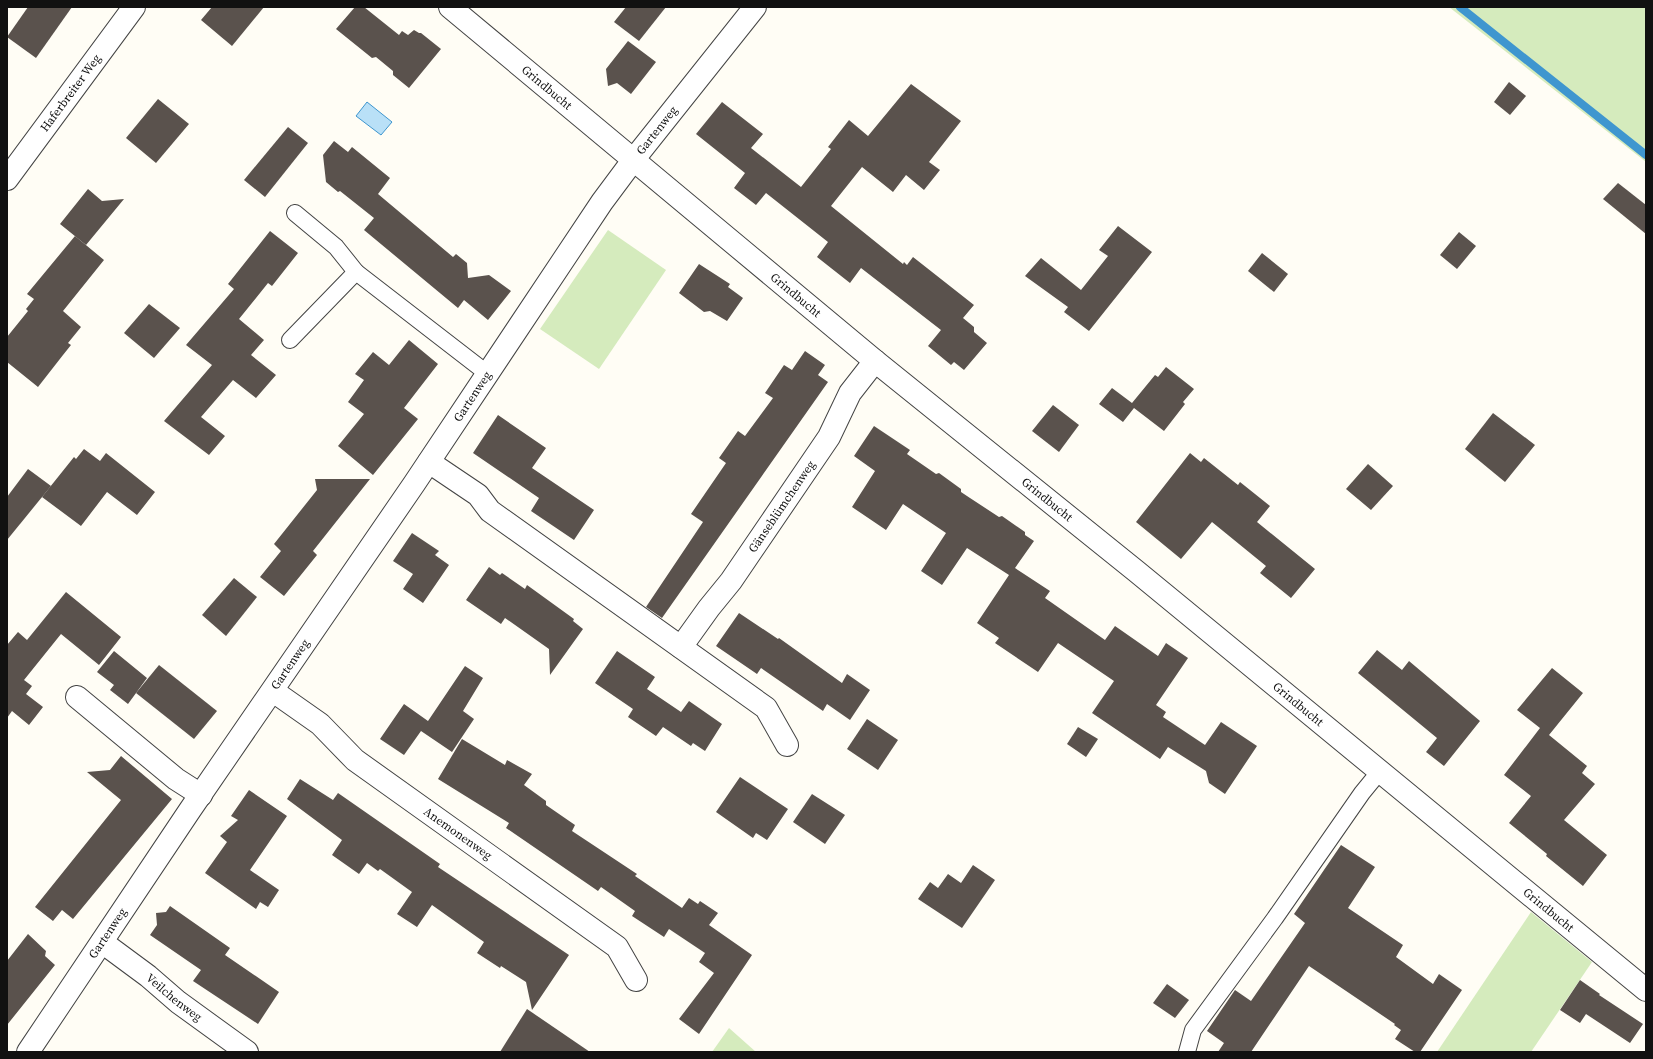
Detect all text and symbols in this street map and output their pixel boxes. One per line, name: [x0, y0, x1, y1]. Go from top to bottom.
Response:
street label: Haferbreiter Weg: [37, 51, 105, 135]
street label: Grindbucht: [518, 62, 576, 114]
street label: Gartenweg: [633, 103, 681, 158]
street label: Grindbucht: [767, 269, 825, 321]
street label: Gartenweg: [450, 368, 495, 425]
street label: Gänseblümchenweg: [745, 457, 819, 556]
street label: Grindbucht: [1018, 474, 1076, 525]
street label: Gartenweg: [267, 636, 313, 693]
street label: Grindbucht: [1269, 679, 1327, 730]
street label: Anemonenweg: [420, 804, 495, 863]
street label: Grindbucht: [1520, 884, 1577, 936]
street label: Gartenweg: [85, 905, 130, 962]
street label: Veilchenweg: [143, 970, 205, 1025]

